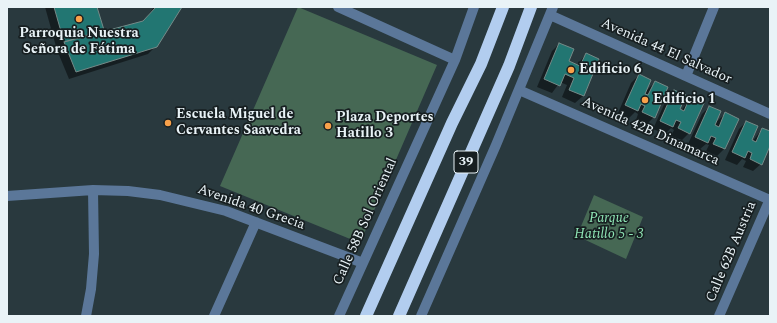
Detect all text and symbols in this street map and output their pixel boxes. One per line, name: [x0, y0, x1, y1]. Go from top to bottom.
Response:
marker: Parroquia Nuestra Señora de Fátima: [74, 14, 84, 24]
street label: Avenida 44 El Salvador: [598, 16, 734, 88]
place label: Parroquia Nuestra Señora de Fátima: [19, 26, 139, 58]
place label: Edificio 6: [579, 62, 642, 78]
marker: Edificio 6: [566, 65, 576, 75]
place label: Edificio 1: [653, 92, 716, 108]
street label: Avenida 42B Dinamarca: [579, 94, 721, 170]
marker: Edificio 1: [640, 95, 650, 105]
place label: Escuela Miguel de Cervantes Saavedra: [176, 107, 301, 140]
place label: Plaza Deportes Hatillo 3: [336, 110, 434, 142]
marker: Escuela Miguel de Cervantes Saavedra: [163, 118, 173, 128]
marker: Plaza Deportes Hatillo 3: [323, 121, 333, 131]
road number: 39: [454, 151, 478, 173]
street label: Calle 58B Sol Oriental: [330, 156, 402, 288]
street label: Avenida 40 Grecia: [195, 182, 307, 234]
street label: Calle 62B Austria: [703, 199, 761, 305]
park label: Parque Hatillo 5 - 3: [574, 211, 644, 244]

